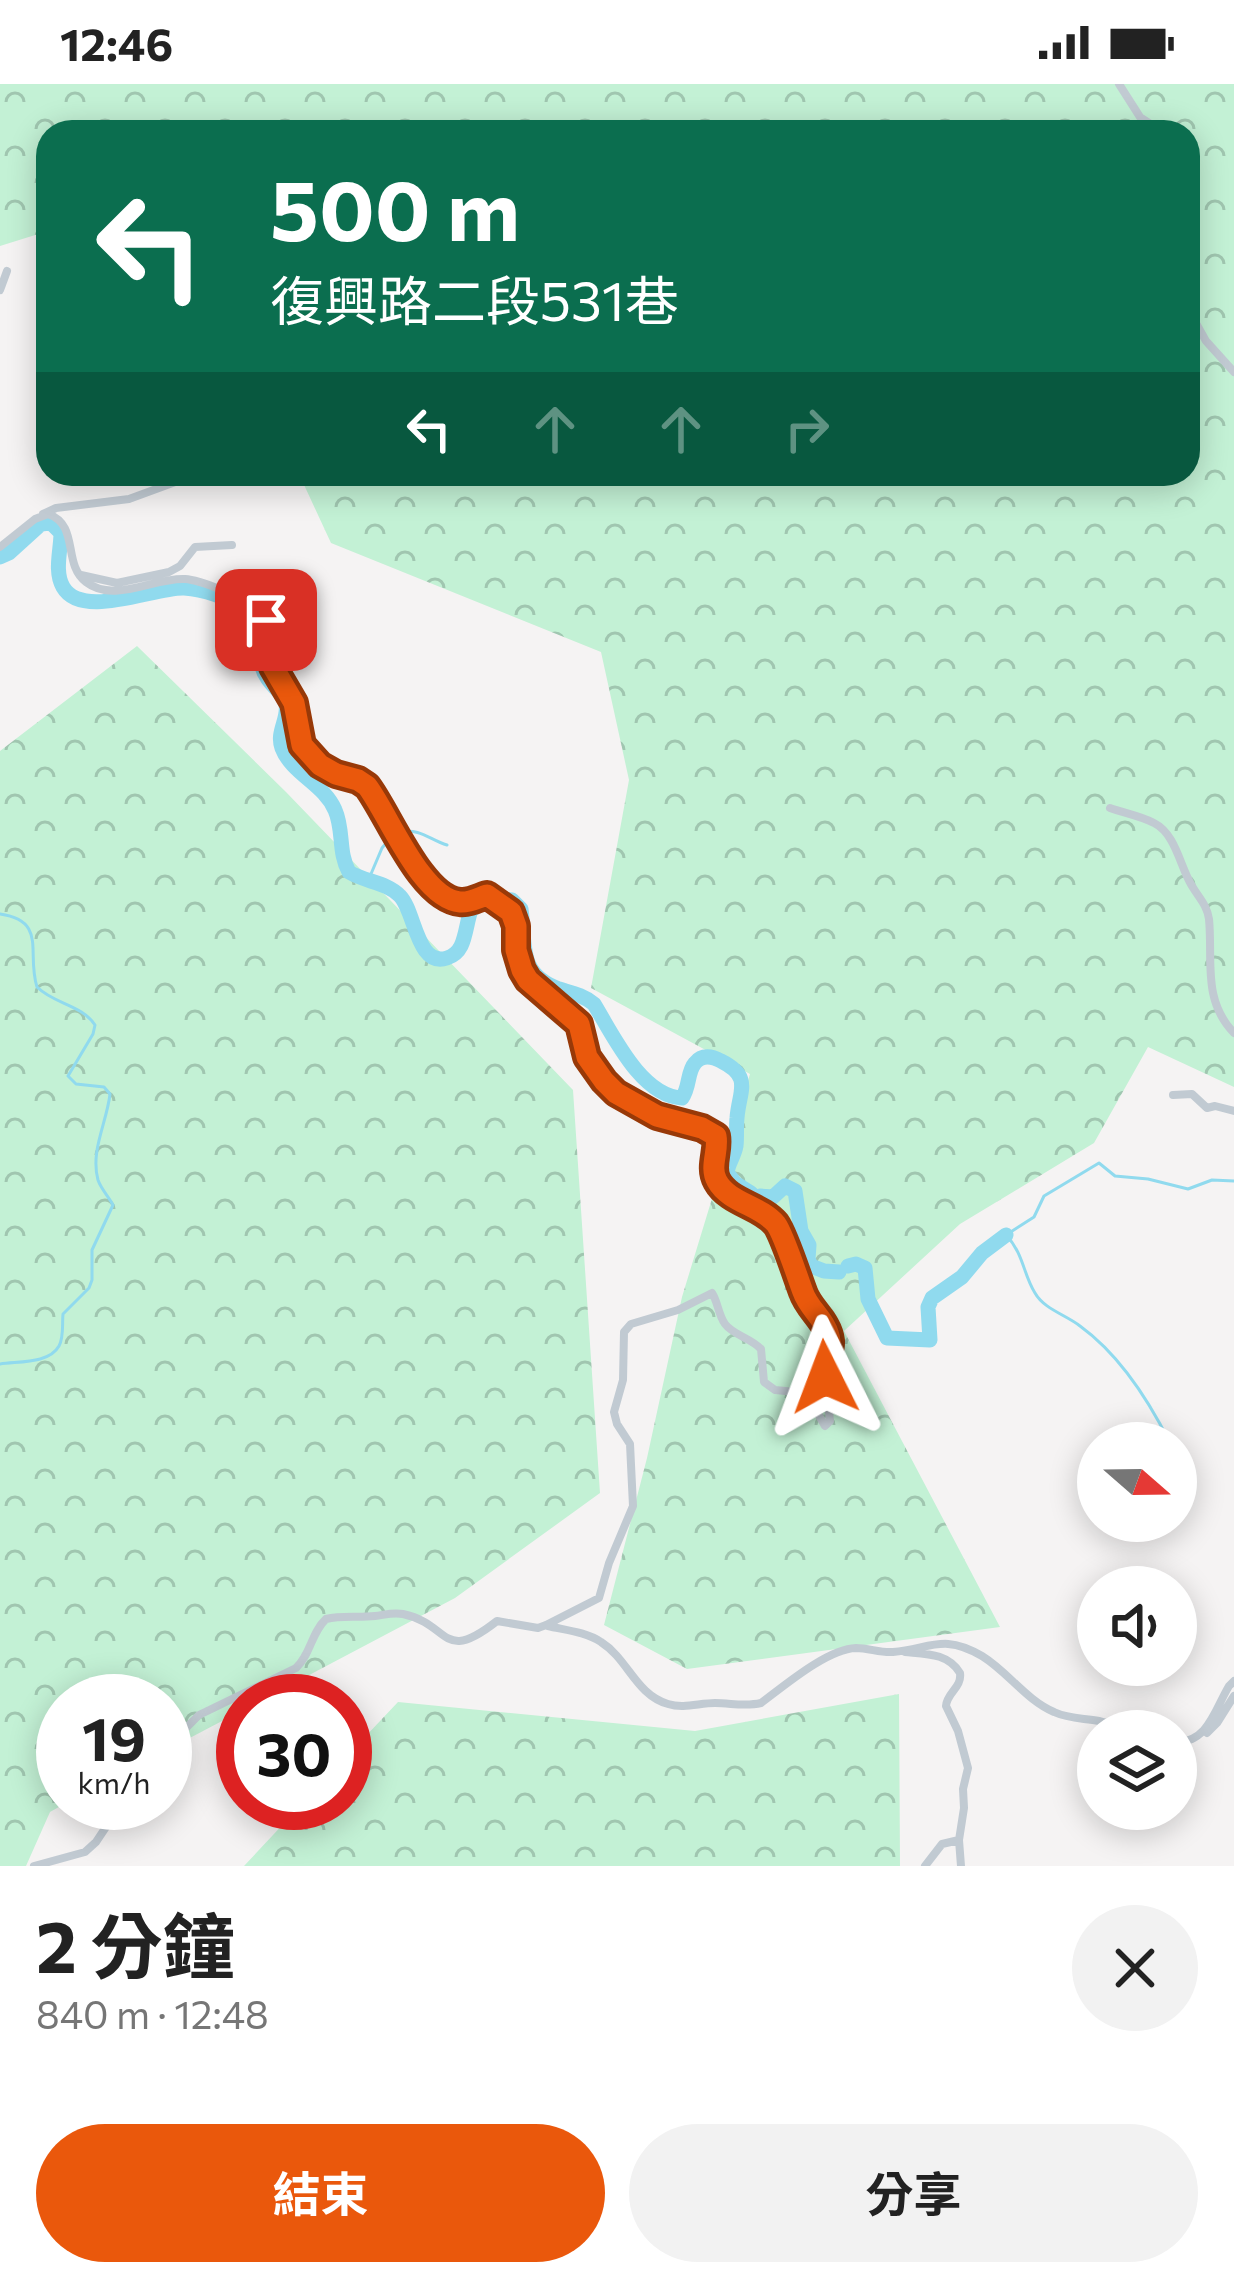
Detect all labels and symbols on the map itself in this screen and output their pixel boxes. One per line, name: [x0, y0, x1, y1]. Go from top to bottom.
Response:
pin: [215, 569, 317, 671]
position arrow: [762, 1314, 888, 1440]
north arrow: [1077, 1422, 1197, 1542]
speed limit sign: 30: [216, 1674, 372, 1830]

